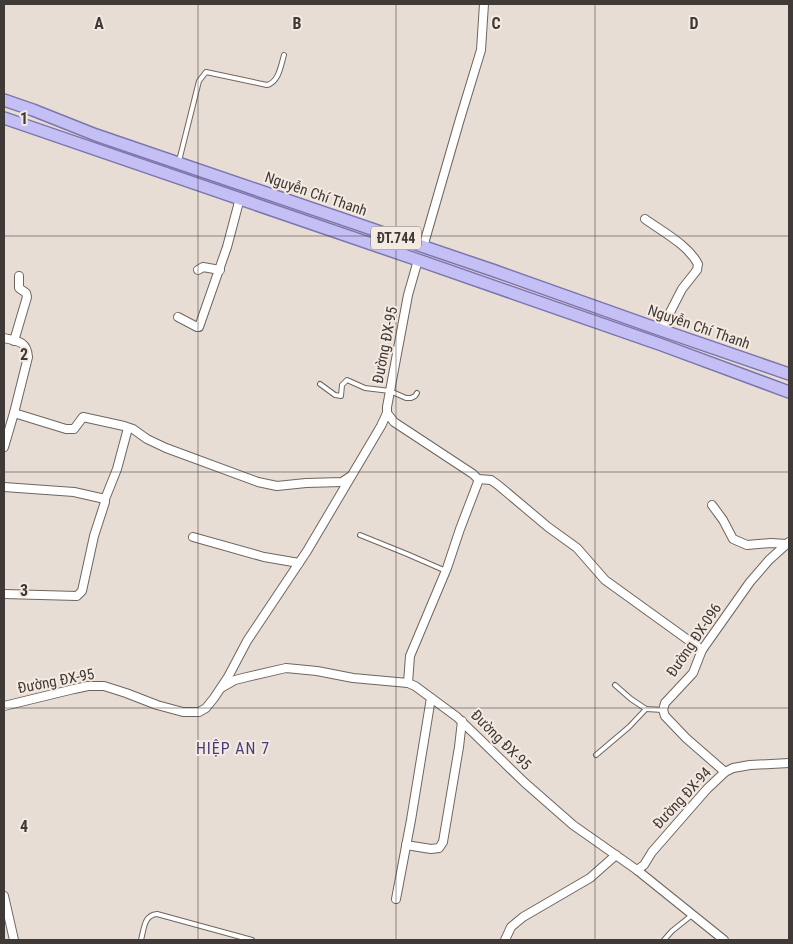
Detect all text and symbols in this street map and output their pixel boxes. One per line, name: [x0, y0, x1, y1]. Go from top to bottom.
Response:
text: A: [94, 14, 104, 33]
text: B: [293, 14, 302, 33]
text: C: [491, 14, 501, 33]
text: D: [689, 14, 699, 33]
text: 1: [20, 109, 28, 128]
street label: Nguyễn Chí Thanh: [262, 168, 370, 220]
road number: ĐT.744: [371, 227, 421, 250]
street label: Nguyễn Chí Thanh: [645, 301, 753, 353]
street label: Đường ĐX-95: [369, 305, 401, 385]
text: 2: [20, 345, 28, 364]
text: 3: [20, 581, 28, 600]
street label: Đường ĐX-096: [663, 600, 725, 680]
street label: Đường ĐX-95: [16, 665, 96, 697]
street label: Đường ĐX-95: [467, 706, 535, 774]
district label: HIỆP AN 7: [196, 739, 270, 758]
street label: Đường ĐX-94: [649, 763, 715, 833]
text: 4: [20, 817, 28, 836]

